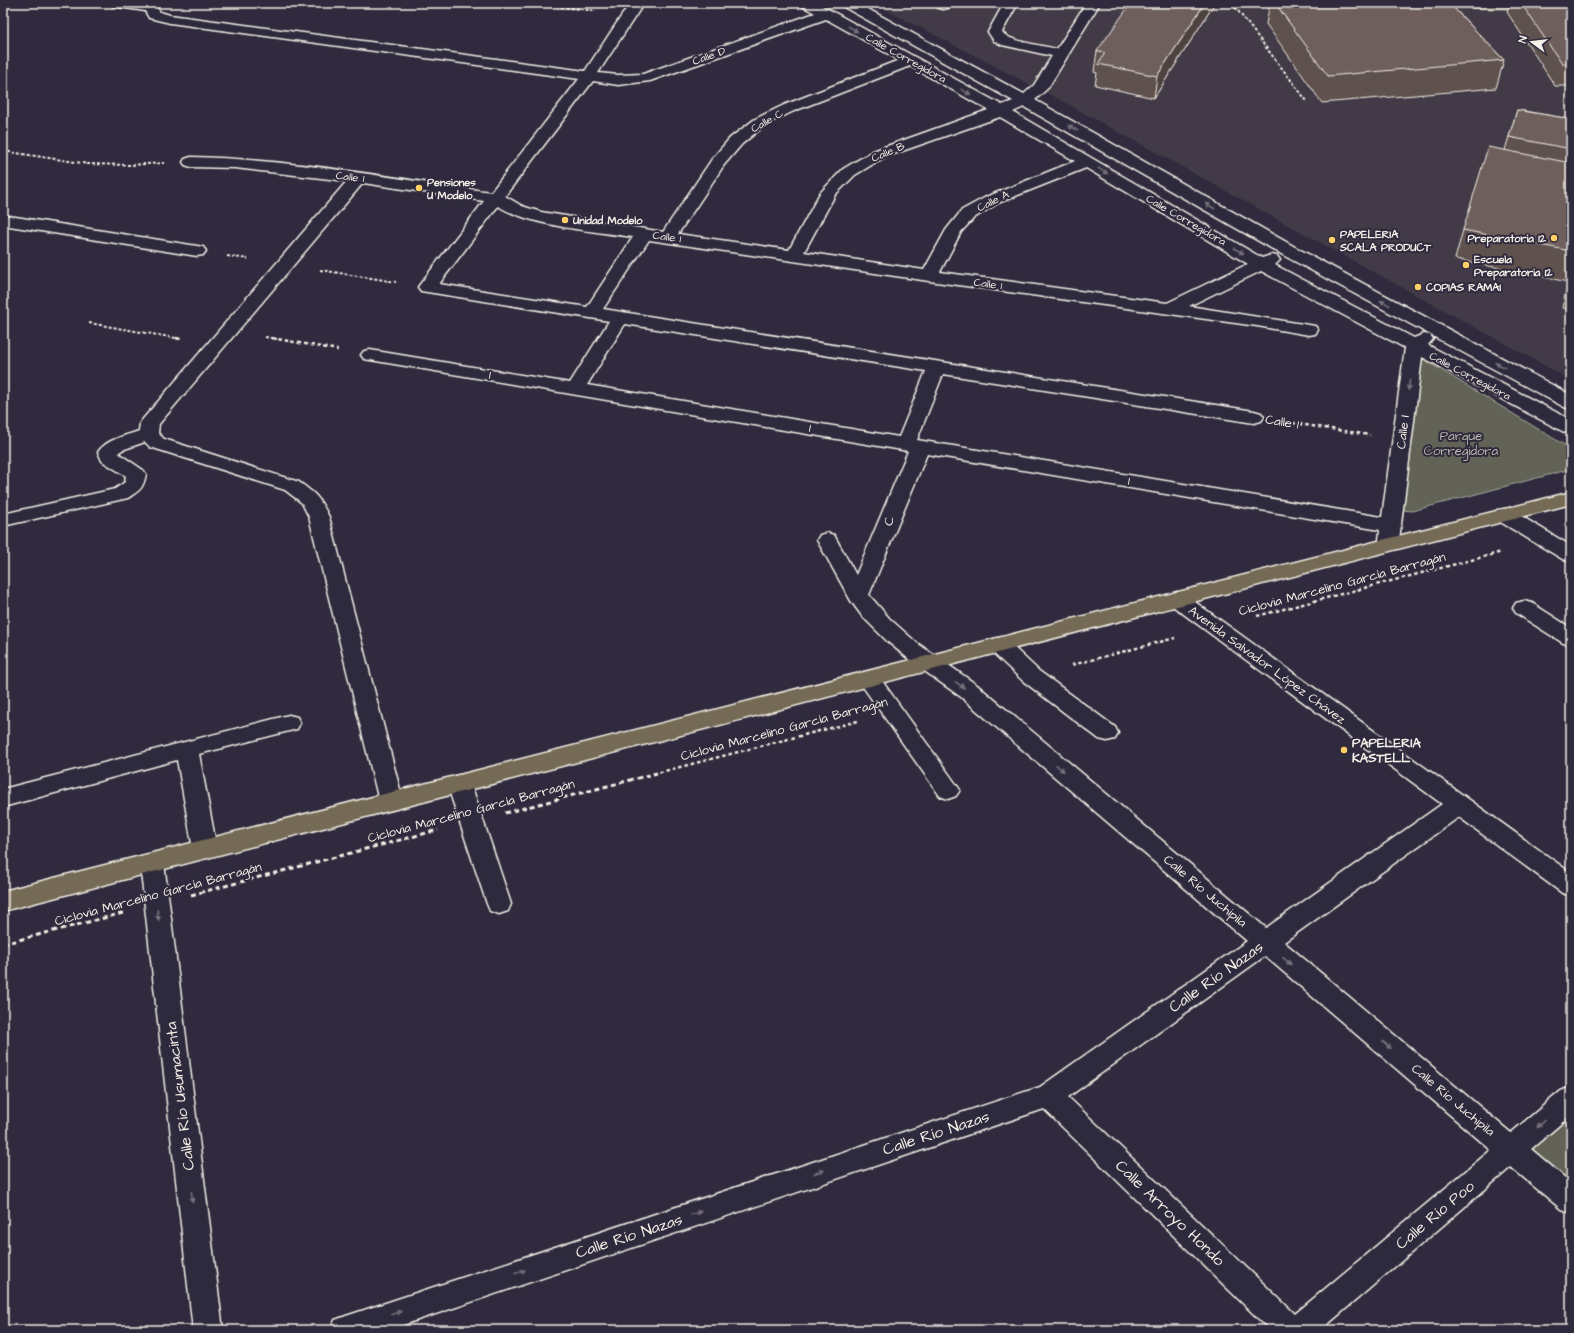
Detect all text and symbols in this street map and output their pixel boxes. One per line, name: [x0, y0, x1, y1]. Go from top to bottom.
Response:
north arrow: [1512, 22, 1552, 62]
one-way arrow: [847, 26, 859, 33]
street label: Calle Corregidora: [862, 30, 949, 87]
text: N: [1515, 34, 1531, 45]
street label: Calle D: [690, 43, 728, 69]
one-way arrow: [961, 89, 972, 95]
street label: Calle C: [748, 106, 786, 136]
one-way arrow: [1067, 125, 1079, 131]
street label: Calle B: [869, 138, 907, 166]
street label: Calle 1: [335, 168, 366, 186]
one-way arrow: [1097, 168, 1109, 175]
place label: Pensiones U Modelo: [426, 175, 476, 203]
marker: Pensiones U Modelo: [414, 183, 424, 193]
street label: Calle A: [974, 187, 1012, 215]
street label: Calle Corregidora: [1143, 191, 1229, 250]
one-way arrow: [1204, 203, 1216, 210]
place label: Unidad Modelo: [572, 213, 643, 228]
marker: Unidad Modelo: [560, 215, 570, 225]
place label: PAPELERIA SCALA PRODUCT: [1339, 227, 1432, 255]
street label: Calle 1: [652, 228, 683, 246]
place label: Preparatoria 12: [1468, 231, 1547, 247]
marker: Preparatoria 12: [1549, 233, 1559, 243]
marker: PAPELERIA SCALA PRODUCT: [1327, 235, 1337, 245]
one-way arrow: [1233, 248, 1245, 255]
place label: Escuela Preparatoria 12: [1474, 252, 1553, 281]
marker: Escuela Preparatoria 12: [1461, 260, 1471, 270]
street label: Calle 1: [973, 275, 1004, 293]
place label: COPIAS RAMAI: [1426, 280, 1501, 295]
marker: COPIAS RAMAI: [1413, 282, 1423, 292]
one-way arrow: [1379, 300, 1391, 306]
street label: Calle Corregidora: [1426, 348, 1514, 405]
one-way arrow: [1494, 361, 1506, 368]
street label: 1: [488, 366, 493, 384]
one-way arrow: [1406, 379, 1412, 391]
street label: Calle 1: [1264, 410, 1300, 434]
street label: Calle I: [1392, 414, 1414, 450]
street label: 1: [808, 419, 813, 437]
park label: Parque Corregidora: [1424, 427, 1499, 461]
street label: 1: [1127, 472, 1132, 490]
street label: C: [879, 513, 899, 529]
street label: Ciclovia Marcelino García Barragán: [1237, 548, 1448, 621]
street label: Avenida Salvador López Chávez: [1185, 602, 1350, 729]
one-way arrow: [955, 681, 965, 689]
street label: Ciclovia Marcelino García Barragán: [679, 693, 890, 766]
place label: PAPELERIA KASTELL: [1352, 734, 1422, 767]
marker: PAPELERIA KASTELL: [1339, 745, 1349, 755]
one-way arrow: [1055, 764, 1065, 773]
street label: Ciclovia Marcelino García Barragán: [366, 775, 577, 848]
street label: Calle Río Juchipila: [1159, 851, 1251, 932]
street label: Ciclovia Marcelino García Barragán: [53, 858, 264, 931]
one-way arrow: [155, 909, 161, 921]
street label: Calle Río Nazas: [1164, 936, 1268, 1018]
one-way arrow: [1282, 956, 1293, 965]
street label: Calle Río Usumacinta: [160, 1020, 200, 1172]
one-way arrow: [1381, 1040, 1392, 1049]
street label: Calle Río Juchipila: [1407, 1060, 1499, 1141]
street label: Calle Río Nazas: [880, 1105, 992, 1161]
one-way arrow: [1536, 1120, 1547, 1129]
street label: Calle Arroyo Hondo: [1110, 1155, 1230, 1272]
one-way arrow: [814, 1169, 826, 1175]
street label: Calle Río Poo: [1391, 1175, 1479, 1255]
one-way arrow: [189, 1191, 195, 1203]
street label: Calle Río Nazas: [573, 1208, 685, 1264]
one-way arrow: [690, 1210, 702, 1216]
one-way arrow: [514, 1269, 526, 1275]
one-way arrow: [391, 1310, 403, 1316]

